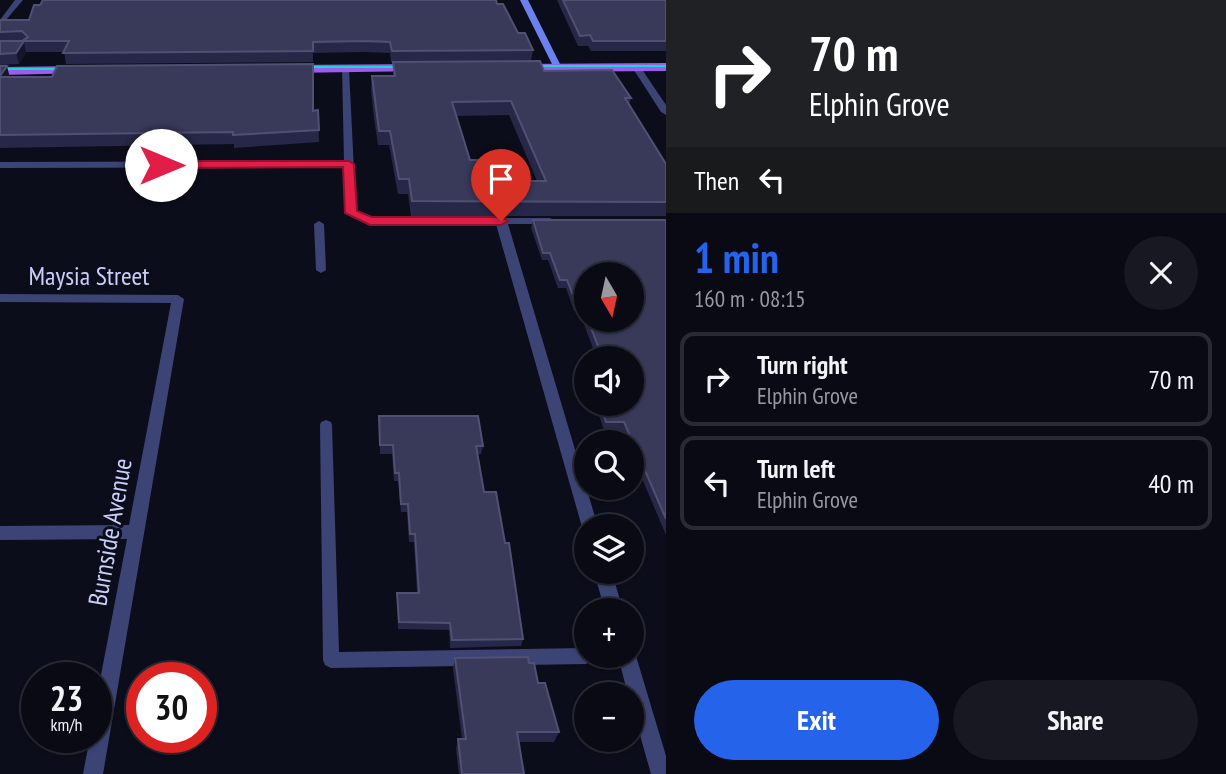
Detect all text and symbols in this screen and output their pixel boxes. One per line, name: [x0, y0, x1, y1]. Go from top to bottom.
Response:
text: 70 m: [809, 21, 898, 85]
icon: right: [694, 28, 785, 119]
text: Elphin Grove: [809, 83, 950, 125]
position arrow: [124, 128, 198, 202]
pin: [471, 149, 531, 221]
icon: arrive: [482, 160, 520, 198]
icon: left: [753, 161, 791, 199]
text: Then: [694, 164, 739, 197]
text: 1 min: [694, 230, 779, 285]
button: close: [1124, 236, 1198, 310]
street label: Maysia Street: [29, 259, 149, 292]
north arrow: [574, 262, 644, 332]
map controls: [574, 262, 644, 752]
text: 160 m · 08:15: [694, 284, 806, 313]
button: sound: [574, 346, 644, 416]
text: Turn right: [757, 348, 848, 381]
icon: right: [698, 360, 736, 398]
text: 70 m: [1148, 363, 1194, 396]
text: Elphin Grove: [757, 381, 858, 410]
button: search: [574, 430, 644, 500]
text: Turn left: [757, 452, 835, 485]
street label: Burnside Avenue: [80, 456, 139, 608]
icon: left: [698, 464, 736, 502]
text: 40 m: [1148, 467, 1194, 500]
text: Elphin Grove: [757, 485, 858, 514]
button: layers: [574, 514, 644, 584]
button: +: [574, 598, 644, 668]
speed limit sign: 30: [126, 662, 217, 753]
text: 23: [50, 675, 83, 721]
button: Exit: [694, 680, 939, 760]
button: Share: [953, 680, 1198, 760]
button: −: [574, 682, 644, 752]
text: km/h: [51, 713, 82, 736]

